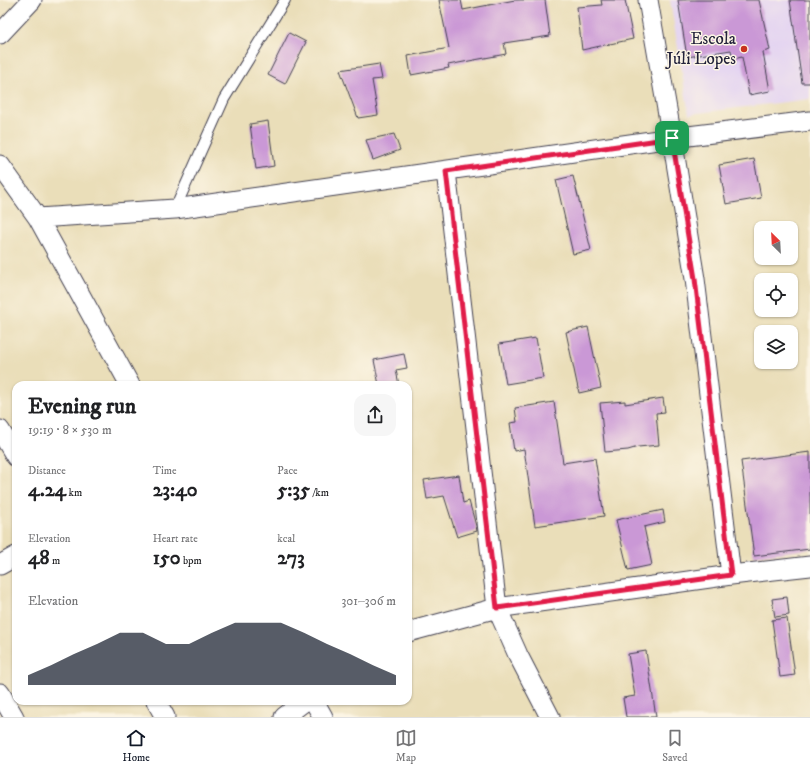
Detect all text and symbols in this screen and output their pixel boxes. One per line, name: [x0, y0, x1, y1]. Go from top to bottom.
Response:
place label: Escola Júli Lopes: [664, 28, 737, 70]
marker: Escola Júli Lopes: [739, 44, 749, 54]
pin: [655, 121, 689, 155]
icon: arrive: [661, 127, 683, 149]
north arrow: [754, 221, 798, 265]
map controls: [754, 221, 798, 369]
button: locate: [754, 273, 798, 317]
button: layers: [754, 325, 798, 369]
text: Evening run: [28, 393, 136, 420]
button: share: [354, 394, 396, 436]
text: 19:19 · 8 × 530 m: [28, 422, 112, 438]
text: Distance: [28, 464, 66, 478]
text: Time: [153, 464, 177, 478]
text: Pace: [277, 464, 298, 478]
text: 4.24: [28, 478, 66, 503]
text: 23:40: [153, 478, 197, 503]
text: 5:35: [277, 478, 310, 503]
text: km: [66, 486, 82, 500]
text: /km: [310, 486, 329, 500]
text: Elevation: [28, 532, 71, 546]
text: Heart rate: [153, 532, 198, 546]
text: kcal: [277, 532, 295, 546]
text: 48: [28, 546, 50, 571]
text: 150: [153, 546, 181, 571]
text: 273: [277, 546, 305, 571]
text: m: [50, 554, 60, 568]
text: bpm: [181, 554, 202, 568]
text: Elevation: [28, 593, 78, 609]
text: 301–306 m: [341, 593, 396, 609]
tab: Home: [123, 727, 150, 765]
tab: Map: [395, 727, 417, 765]
tab: Saved: [662, 727, 687, 765]

